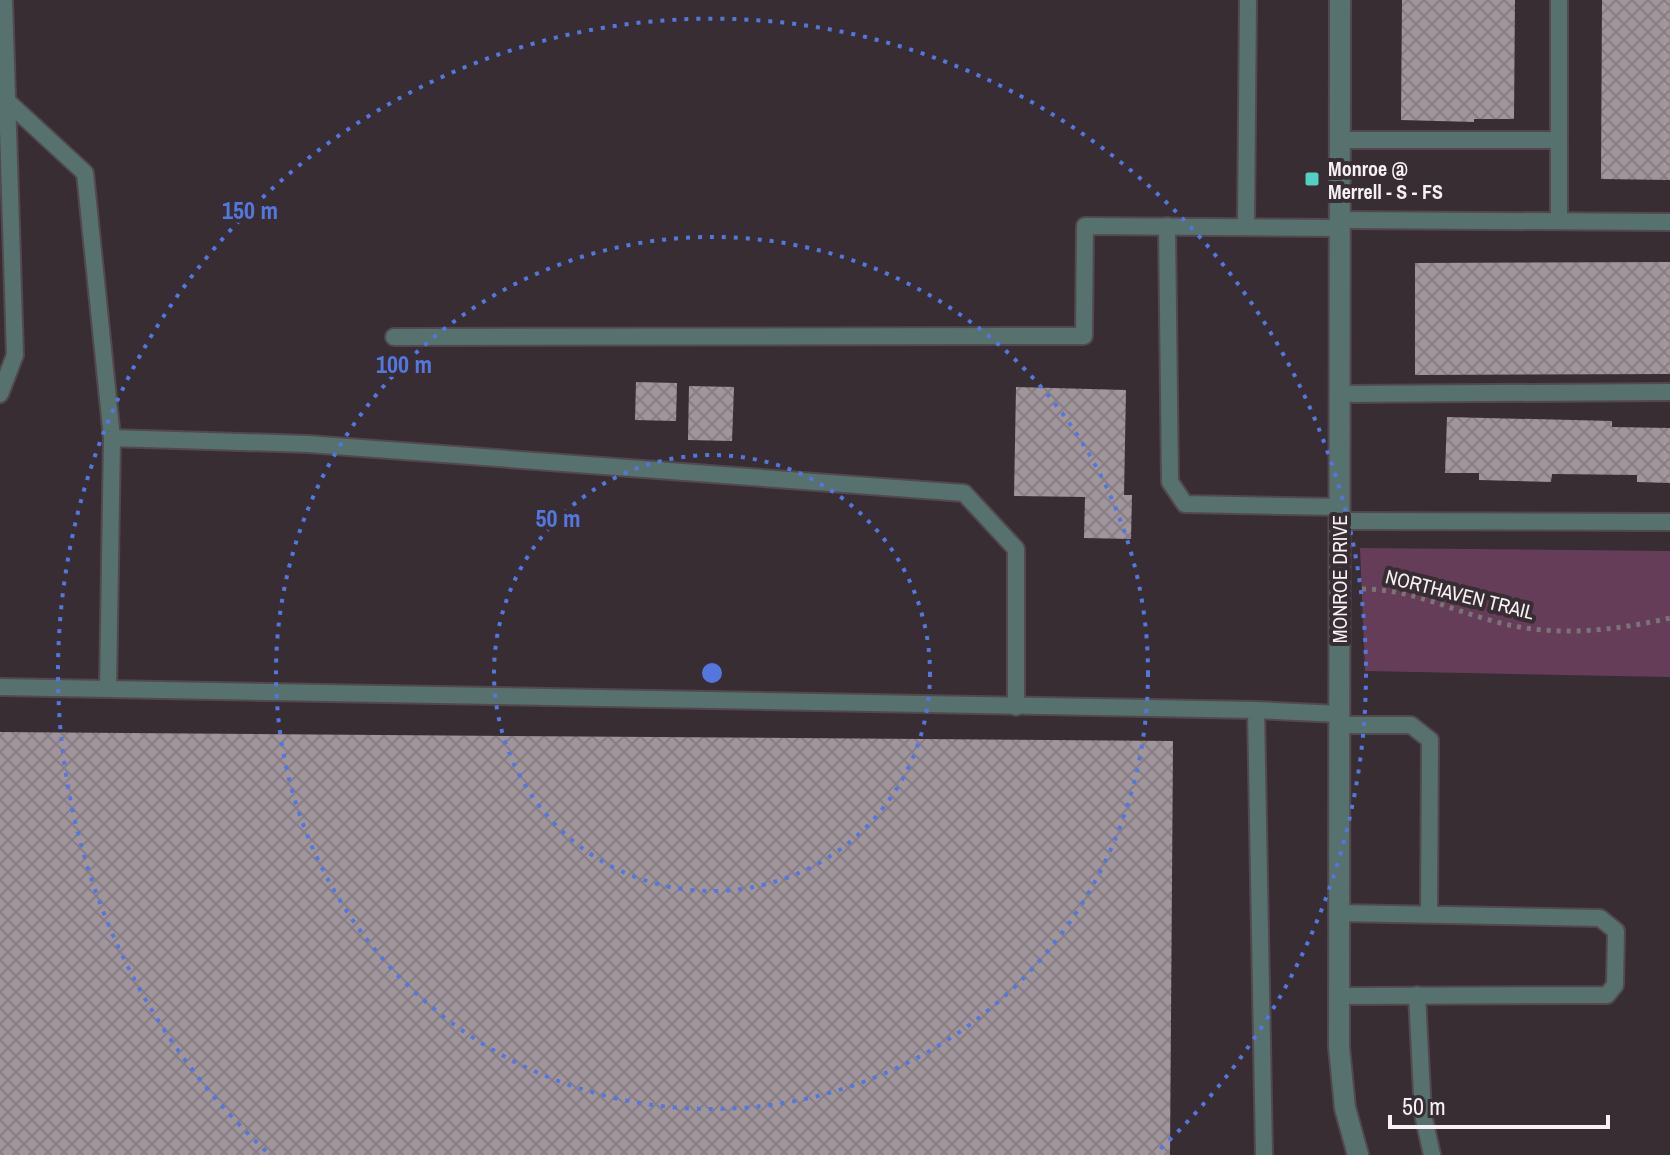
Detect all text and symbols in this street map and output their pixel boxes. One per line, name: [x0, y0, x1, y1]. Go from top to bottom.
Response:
place label: Monroe @ Merrell - S - FS: [1328, 155, 1443, 205]
marker: Monroe @ Merrell - S - FS: [1303, 170, 1321, 188]
text: 150 m: [222, 194, 278, 226]
text: 100 m: [376, 348, 432, 380]
text: 50 m: [536, 502, 580, 534]
street label: MONROE DRIVE: [1326, 515, 1353, 643]
street label: NORTHAVEN TRAIL: [1383, 562, 1537, 626]
centre of rings: [698, 659, 726, 687]
scale bar: [1390, 1079, 1608, 1129]
text: 50 m: [1402, 1090, 1446, 1122]

